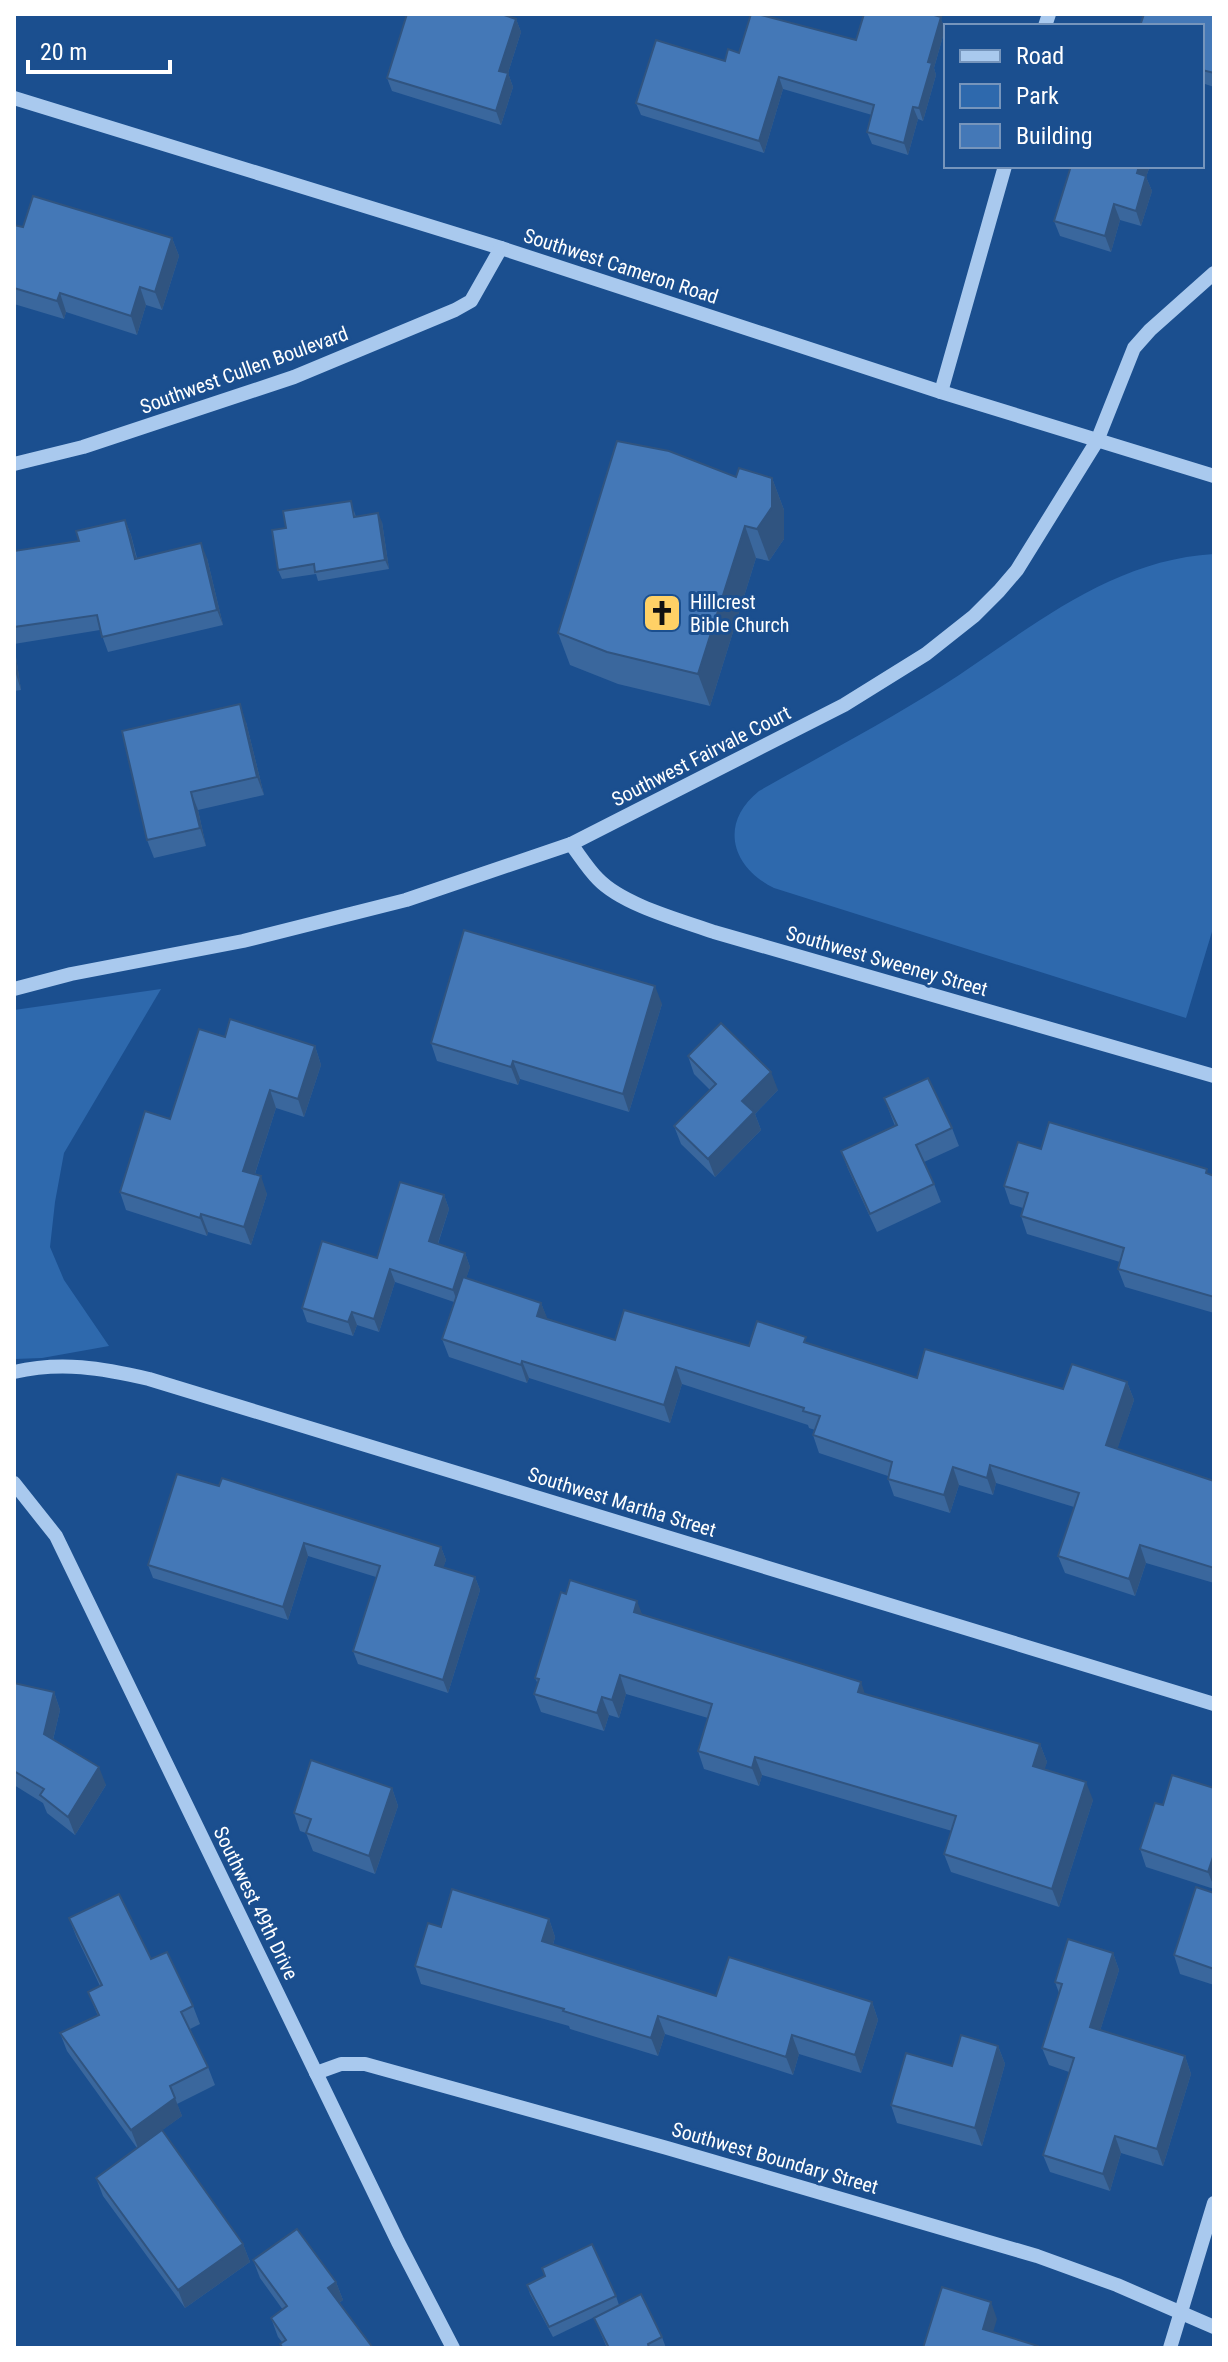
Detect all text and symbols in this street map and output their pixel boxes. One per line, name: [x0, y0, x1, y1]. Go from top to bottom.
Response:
scale bar: [28, 24, 170, 74]
legend: [944, 24, 1204, 168]
text: 20 m: [40, 38, 87, 66]
text: Road: [1016, 42, 1064, 70]
text: Park: [1016, 82, 1059, 110]
text: Building: [1016, 122, 1093, 150]
street label: Southwest Cameron Road: [521, 223, 721, 309]
street label: Southwest Cullen Boulevard: [137, 321, 351, 419]
place label: Hillcrest Bible Church: [690, 590, 789, 637]
church icon: Hillcrest Bible Church: [641, 592, 683, 634]
street label: Southwest Fairvale Court: [608, 700, 794, 812]
street label: Southwest Sweeney Street: [783, 921, 991, 1001]
street label: Southwest Martha Street: [525, 1462, 719, 1542]
street label: Southwest 49th Drive: [209, 1822, 303, 1984]
street label: Southwest Boundary Street: [669, 2117, 881, 2199]

